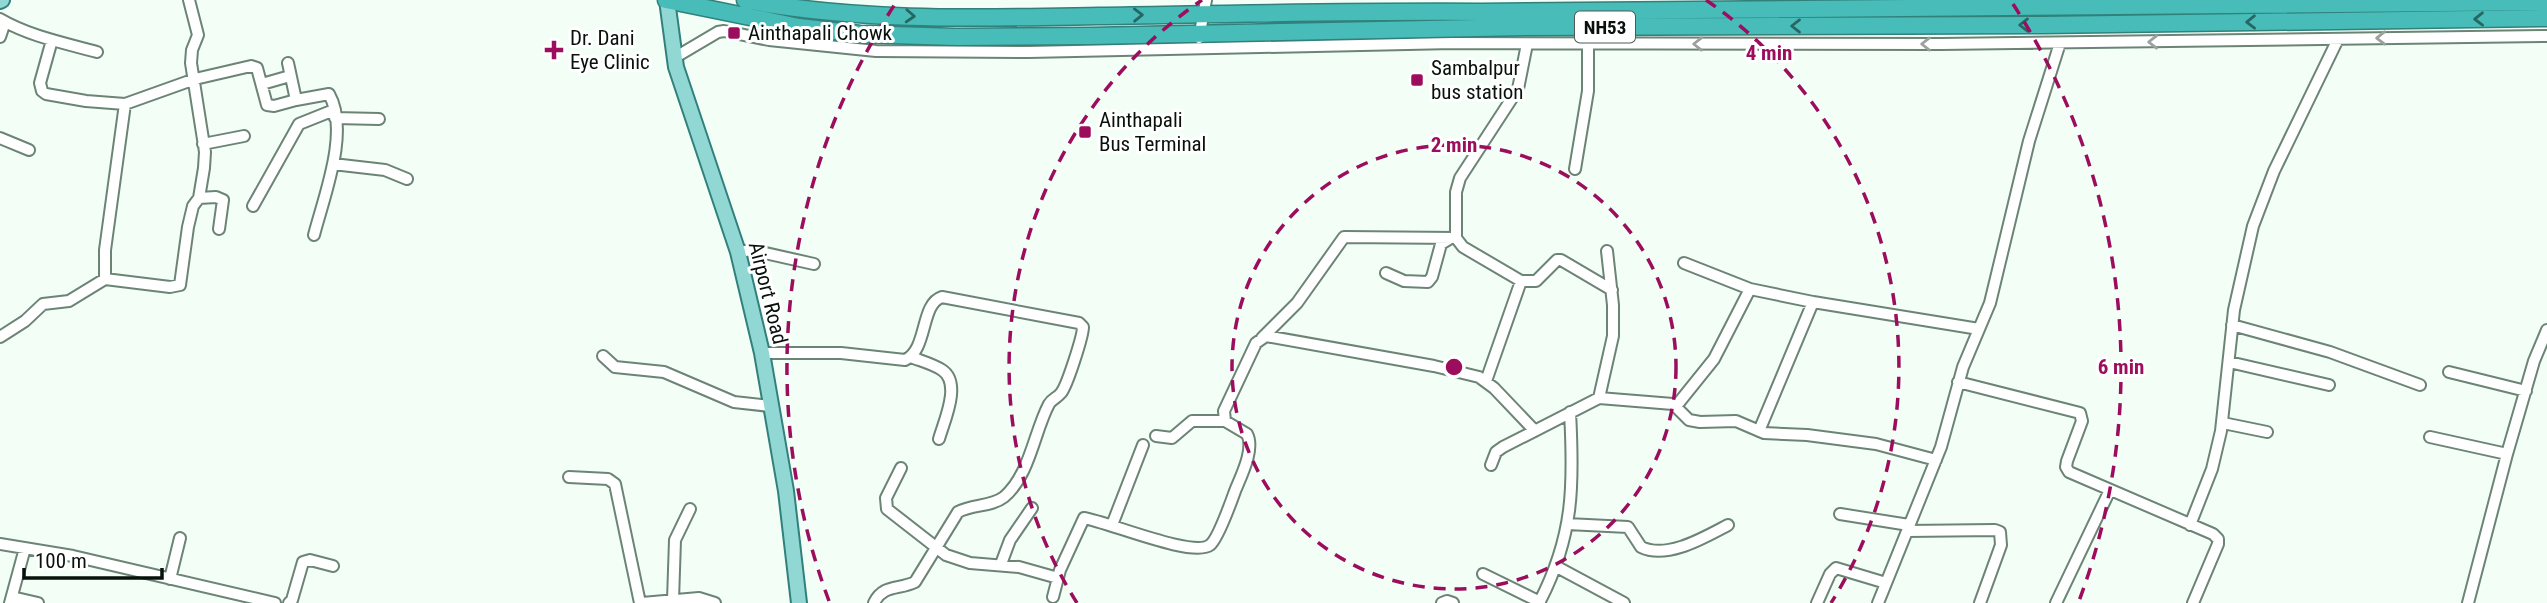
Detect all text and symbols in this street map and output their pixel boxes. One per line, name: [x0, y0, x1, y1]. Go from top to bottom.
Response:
one-way arrow: [1133, 8, 1144, 23]
one-way arrow: [905, 9, 916, 24]
one-way arrow: [2473, 11, 2484, 26]
road number: NH53: [1575, 12, 1635, 42]
one-way arrow: [2246, 14, 2256, 30]
one-way arrow: [2018, 17, 2029, 33]
one-way arrow: [1791, 18, 1801, 34]
place label: Ainthapali Chowk: [748, 21, 893, 45]
marker: Ainthapali Chowk: [726, 25, 742, 41]
place label: Dr. Dani Eye Clinic: [570, 26, 650, 74]
one-way arrow: [2375, 31, 2386, 46]
one-way arrow: [2148, 34, 2158, 50]
one-way arrow: [1693, 36, 1703, 52]
one-way arrow: [1920, 36, 1931, 52]
marker: Dr. Dani Eye Clinic: [544, 40, 564, 60]
text: 4 min: [1746, 41, 1792, 65]
place label: Sambalpur bus station: [1431, 56, 1524, 104]
marker: Sambalpur bus station: [1409, 72, 1425, 88]
place label: Ainthapali Bus Terminal: [1099, 108, 1206, 156]
marker: Ainthapali Bus Terminal: [1077, 124, 1093, 140]
text: 2 min: [1431, 133, 1477, 157]
street label: Airport Road: [744, 239, 792, 347]
centre of rings: [1442, 355, 1466, 379]
text: 6 min: [2098, 355, 2144, 379]
scale bar: [24, 536, 163, 580]
text: 100 m: [35, 549, 87, 573]

